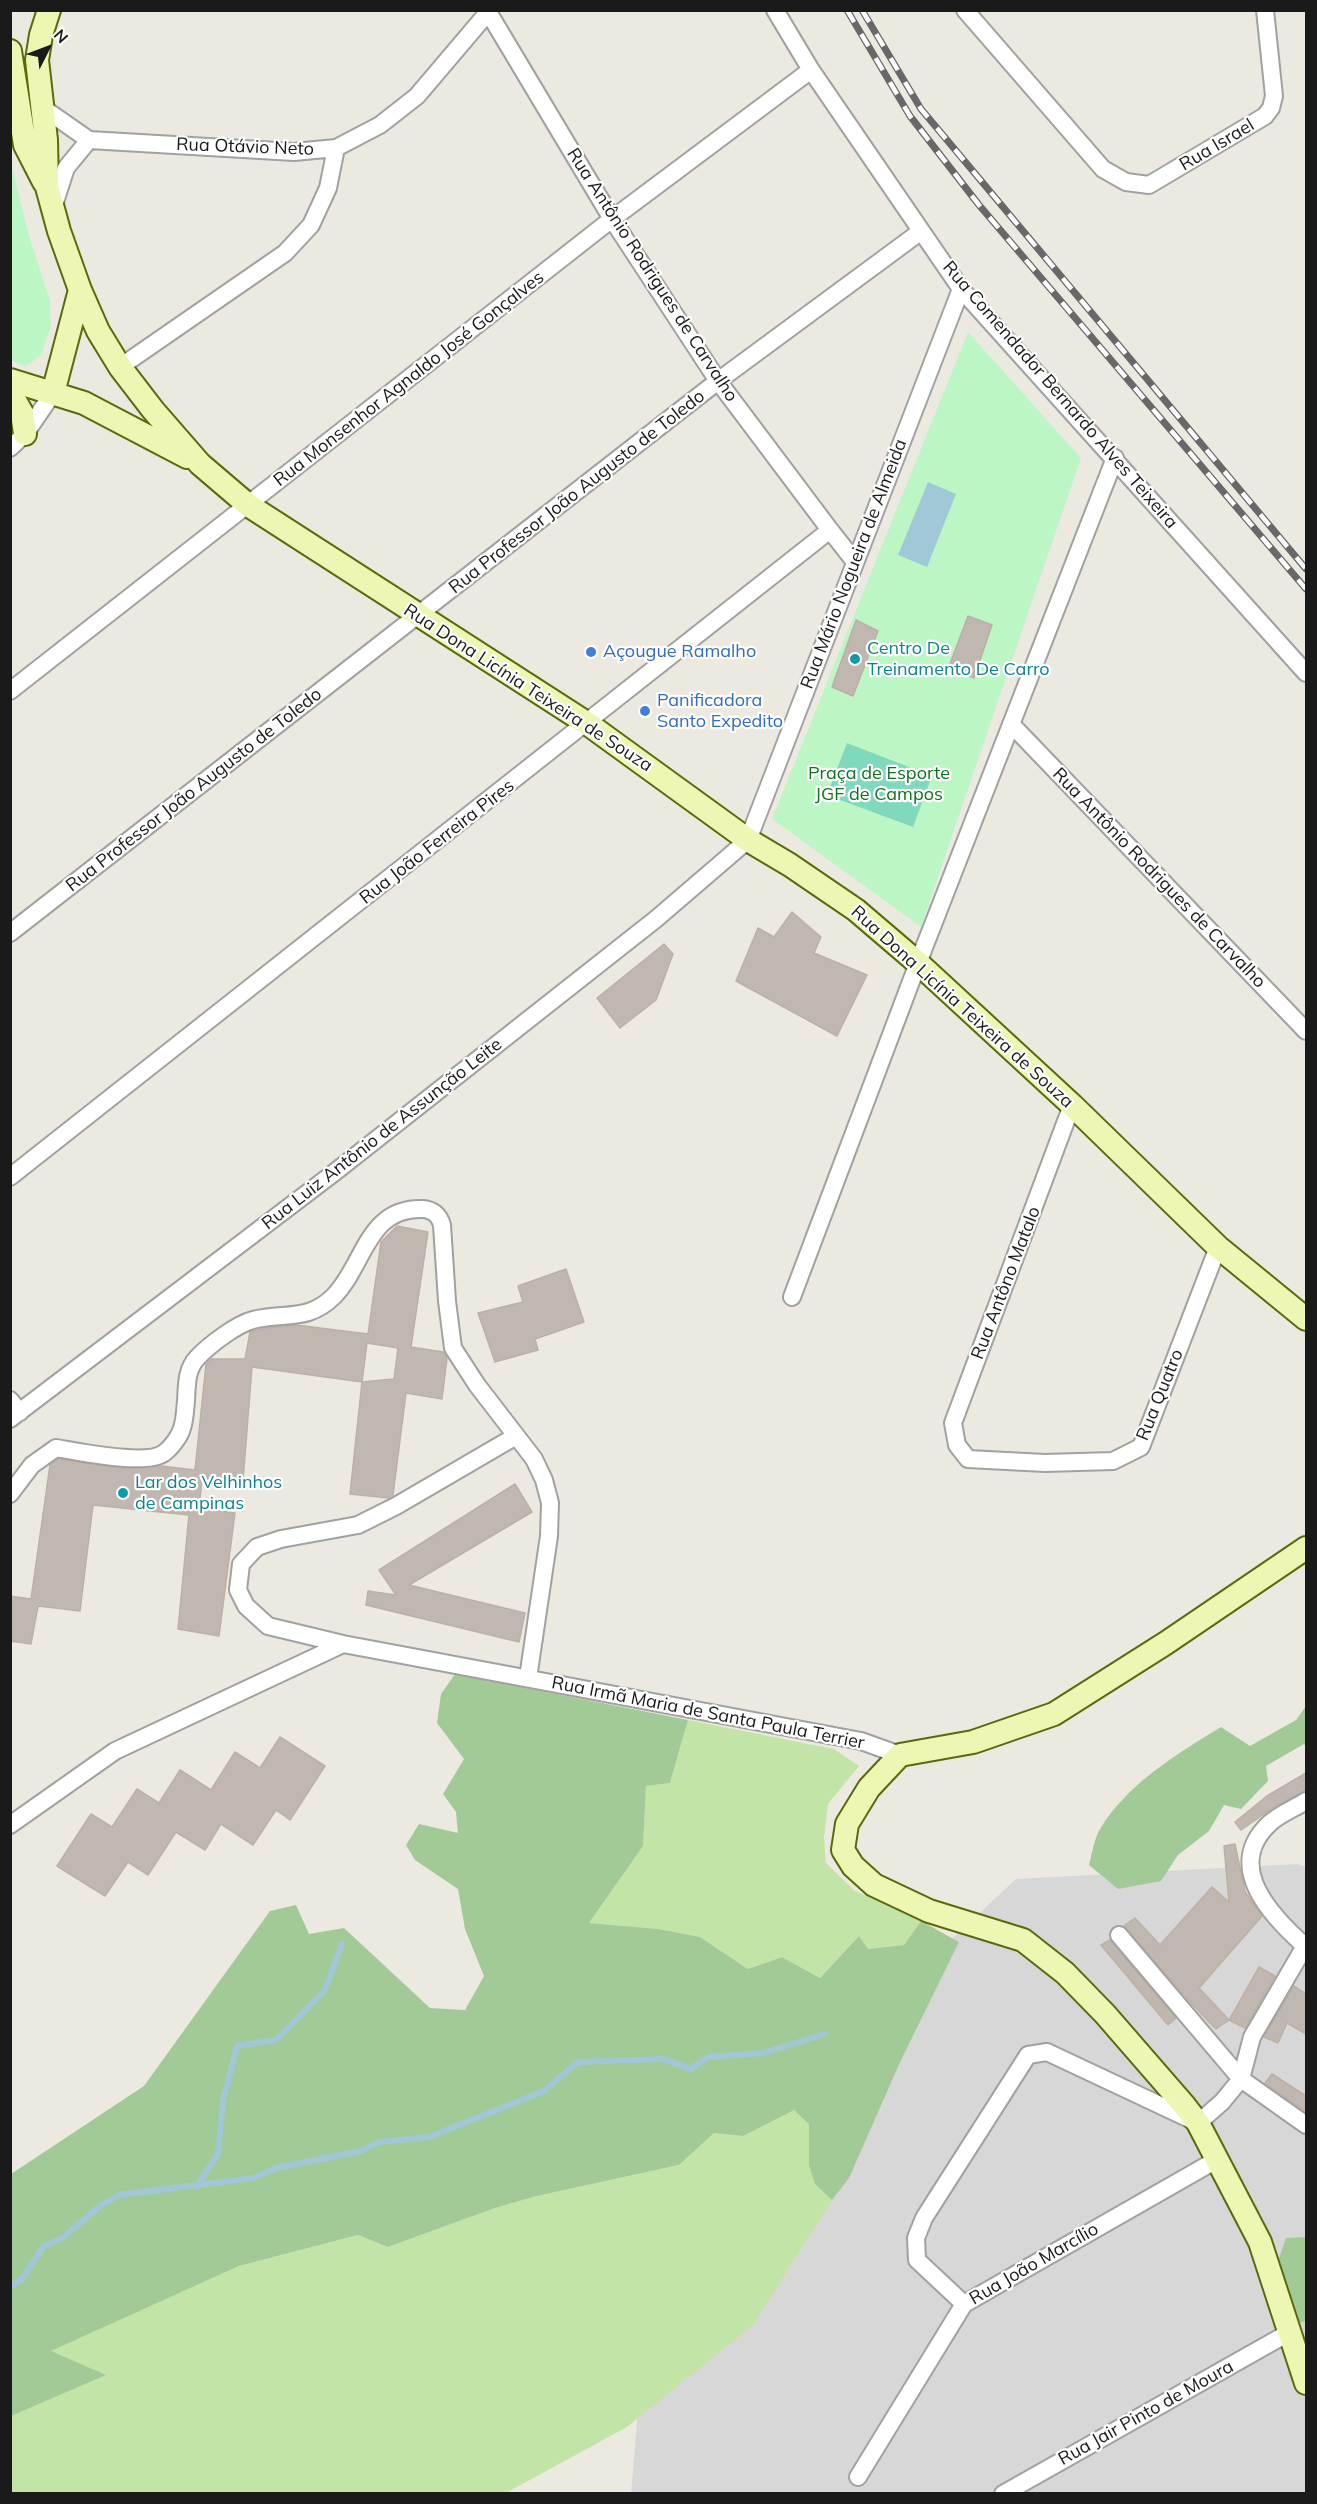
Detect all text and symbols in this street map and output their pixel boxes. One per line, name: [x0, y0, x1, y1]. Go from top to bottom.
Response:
north arrow: [18, 18, 78, 78]
text: N: [50, 25, 73, 47]
street label: Rua Israel: [1176, 114, 1258, 176]
street label: Rua Otávio Neto: [176, 134, 314, 160]
street label: Rua Antônio Rodrigues de Carvalho: [562, 144, 742, 406]
street label: Rua Comendador Bernardo Alves Teixeira: [938, 257, 1182, 533]
street label: Rua Monsenhor Agnaldo José Gonçalves: [270, 267, 548, 491]
street label: Rua Professor João Augusto de Toledo: [445, 385, 709, 599]
street label: Rua Mário Nogueira de Almeida: [796, 436, 912, 692]
street label: Rua Dona Licínia Teixeira de Souza: [400, 599, 656, 777]
place label: Centro De Treinamento De Carro: [867, 638, 1050, 680]
place label: Açougue Ramalho: [603, 641, 756, 663]
marker: Açougue Ramalho: [584, 645, 598, 659]
marker: Centro De Treinamento De Carro: [848, 652, 862, 666]
street label: Rua Professor João Augusto de Toledo: [62, 683, 326, 897]
place label: Panificadora Santo Expedito: [657, 690, 783, 732]
marker: Panificadora Santo Expedito: [638, 704, 652, 718]
park label: Praça de Esporte JGF de Campos: [808, 763, 950, 806]
street label: Rua Antônio Rodrigues de Carvalho: [1048, 763, 1270, 993]
street label: Rua João Ferreira Pires: [355, 775, 519, 909]
street label: Rua Dona Licínia Teixeira de Souza: [846, 901, 1078, 1113]
street label: Rua Luiz Antônio de Assunção Leite: [258, 1034, 506, 1234]
street label: Rua Antôno Matalo: [967, 1203, 1045, 1363]
street label: Rua Quatro: [1132, 1346, 1188, 1444]
place label: Lar dos Velhinhos de Campinas: [135, 1472, 282, 1514]
marker: Lar dos Velhinhos de Campinas: [116, 1486, 130, 1500]
street label: Rua Irmã Maria de Santa Paula Terrier: [550, 1672, 866, 1754]
street label: Rua João Marcílio: [966, 2218, 1102, 2310]
street label: Rua Jair Pinto de Moura: [1055, 2356, 1237, 2470]

